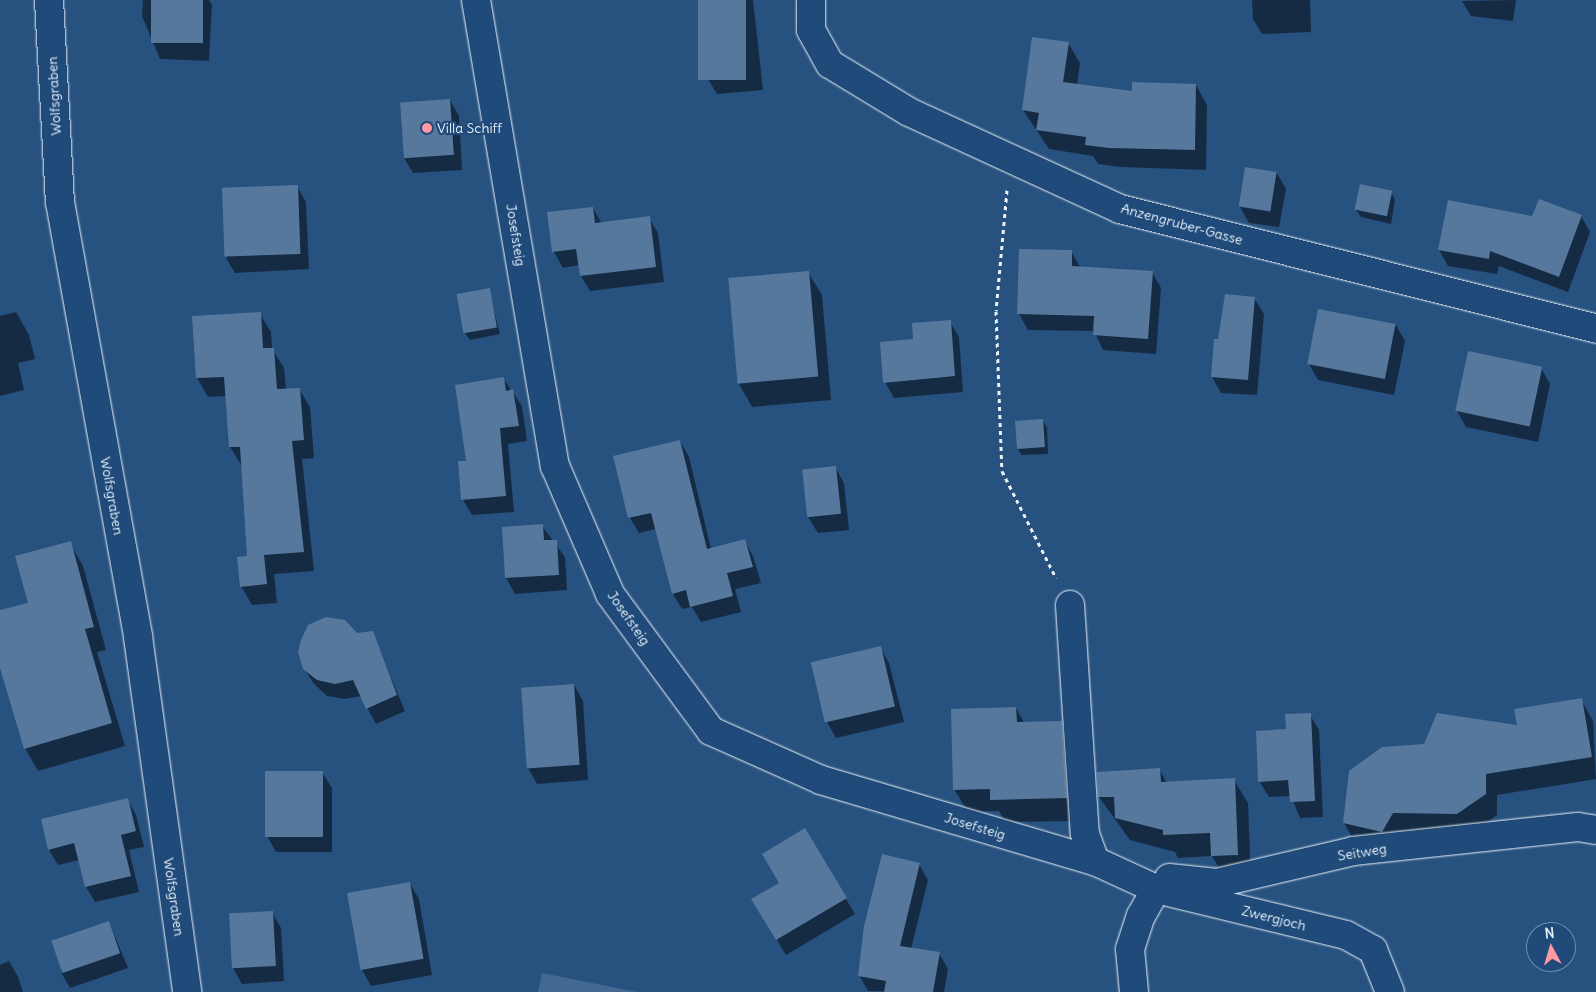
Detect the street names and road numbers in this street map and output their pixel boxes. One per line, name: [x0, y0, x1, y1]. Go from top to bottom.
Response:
street label: Wolfsgraben: [44, 56, 64, 136]
street label: Anzengruber-Gasse: [1119, 200, 1245, 248]
street label: Josefsteig: [503, 203, 529, 267]
street label: Wolfsgraben: [97, 456, 127, 536]
street label: Josefsteig: [604, 587, 654, 649]
street label: Josefsteig: [942, 809, 1008, 843]
street label: Seitweg: [1336, 840, 1388, 864]
street label: Wolfsgraben: [160, 857, 188, 937]
street label: Zwergjoch: [1240, 902, 1308, 934]

